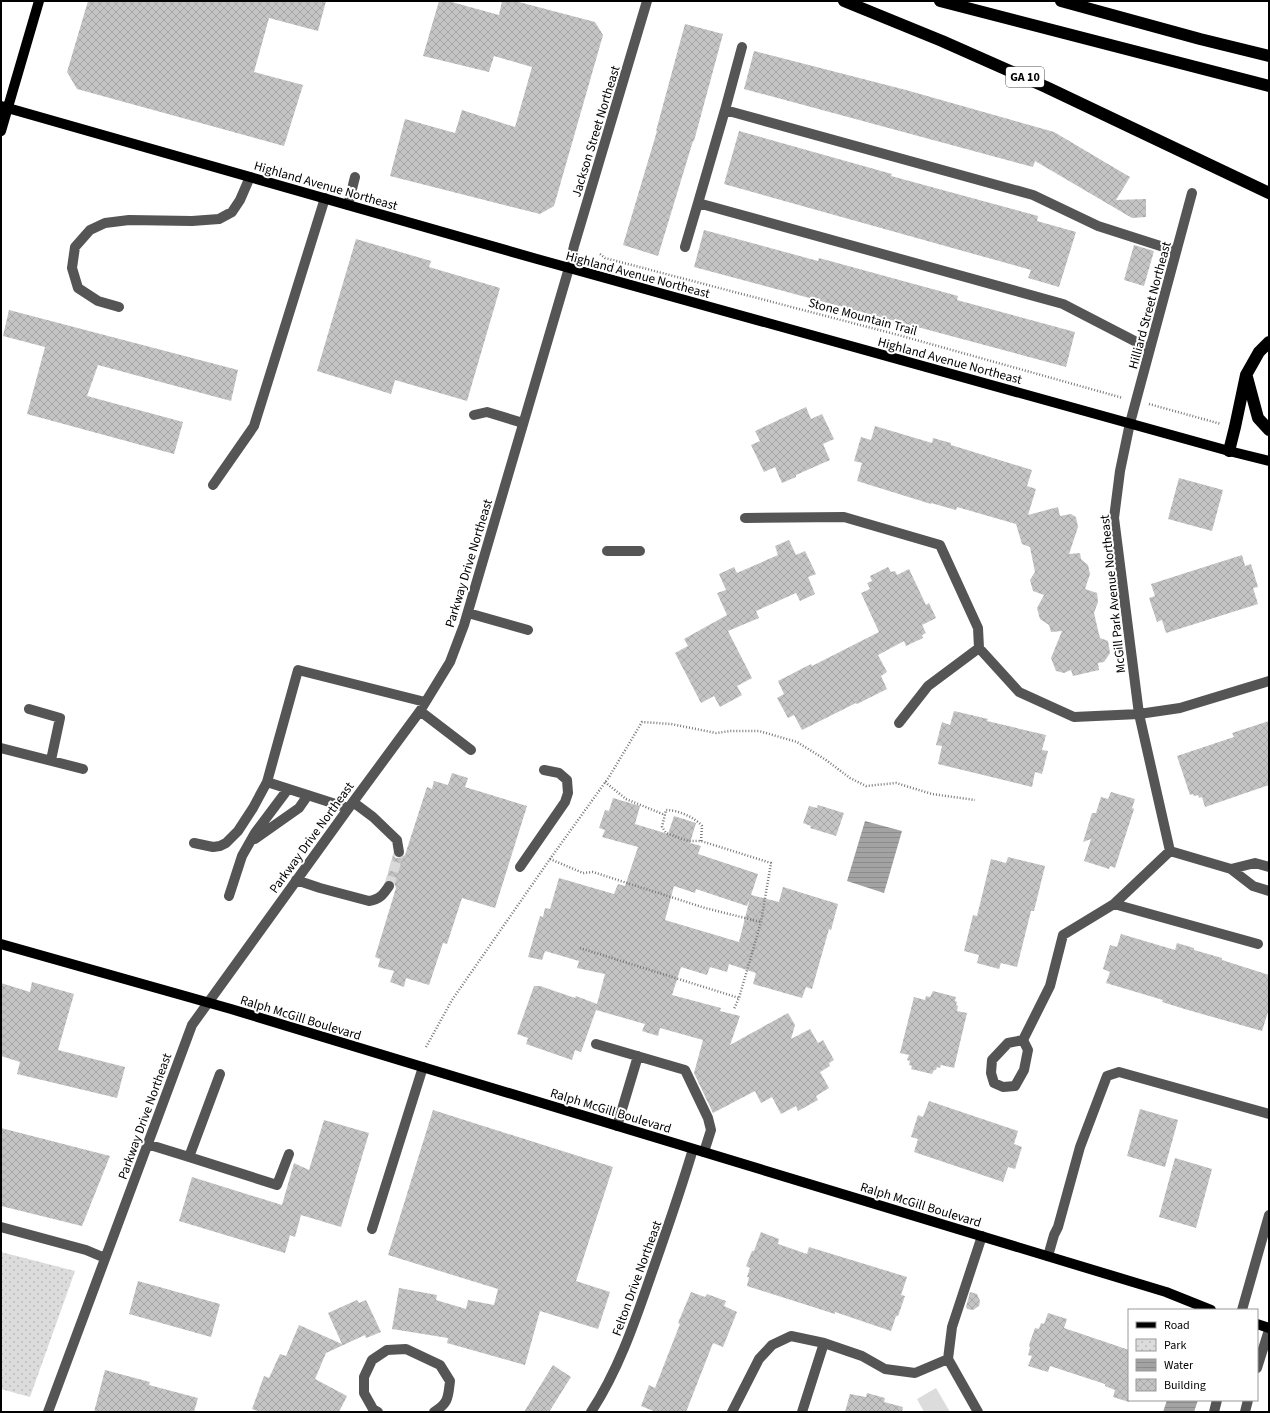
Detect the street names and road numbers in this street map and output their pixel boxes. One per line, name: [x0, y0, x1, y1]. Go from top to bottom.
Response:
street label: Jackson Street Northeast: [567, 63, 625, 199]
road number: GA 10: [1006, 67, 1044, 87]
street label: Highland Avenue Northeast: [252, 157, 400, 215]
street label: Hilliard Street Northeast: [1124, 239, 1176, 371]
street label: Highland Avenue Northeast: [564, 247, 712, 303]
street label: Stone Mountain Trail: [806, 294, 919, 340]
street label: Highland Avenue Northeast: [876, 333, 1024, 389]
street label: Parkway Drive Northeast: [441, 496, 497, 630]
street label: McGill Park Avenue Northeast: [1096, 513, 1130, 674]
street label: Parkway Drive Northeast: [265, 778, 359, 897]
street label: Ralph McGill Boulevard: [238, 991, 363, 1045]
street label: Parkway Drive Northeast: [114, 1050, 176, 1182]
street label: Ralph McGill Boulevard: [548, 1084, 673, 1138]
street label: Ralph McGill Boulevard: [858, 1178, 983, 1232]
street label: Felton Drive Northeast: [608, 1218, 666, 1339]

